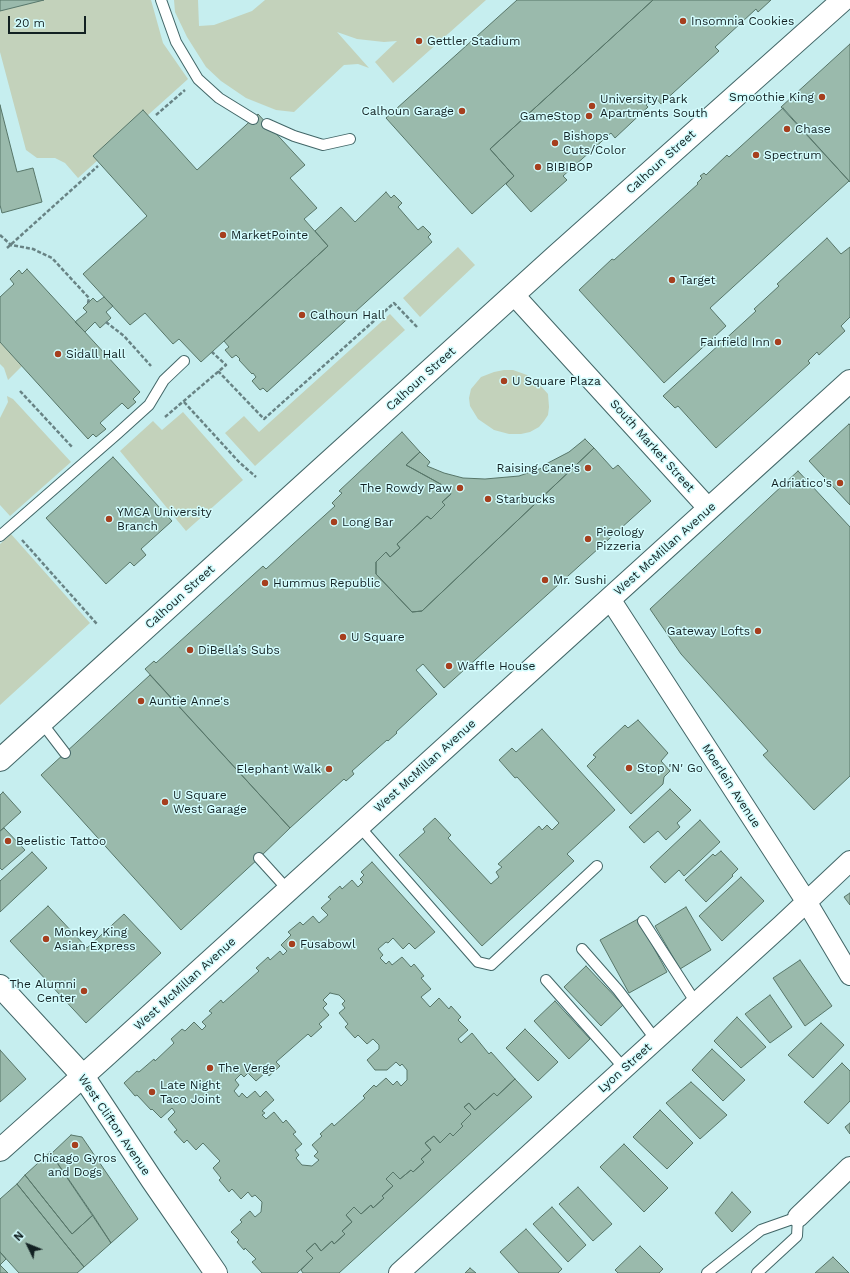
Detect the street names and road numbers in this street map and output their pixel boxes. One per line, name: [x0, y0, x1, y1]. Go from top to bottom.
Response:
street label: Calhoun Street: [623, 127, 699, 197]
street label: Calhoun Street: [383, 344, 459, 414]
street label: South Market Street: [607, 397, 697, 495]
street label: West McMillan Avenue: [611, 500, 719, 598]
street label: Calhoun Street: [142, 562, 218, 632]
street label: West McMillan Avenue: [371, 717, 479, 815]
street label: Moerlein Avenue: [699, 741, 763, 831]
street label: West McMillan Avenue: [131, 935, 239, 1033]
street label: Lyon Street: [595, 1040, 655, 1096]
street label: West Clifton Avenue: [75, 1072, 153, 1178]

